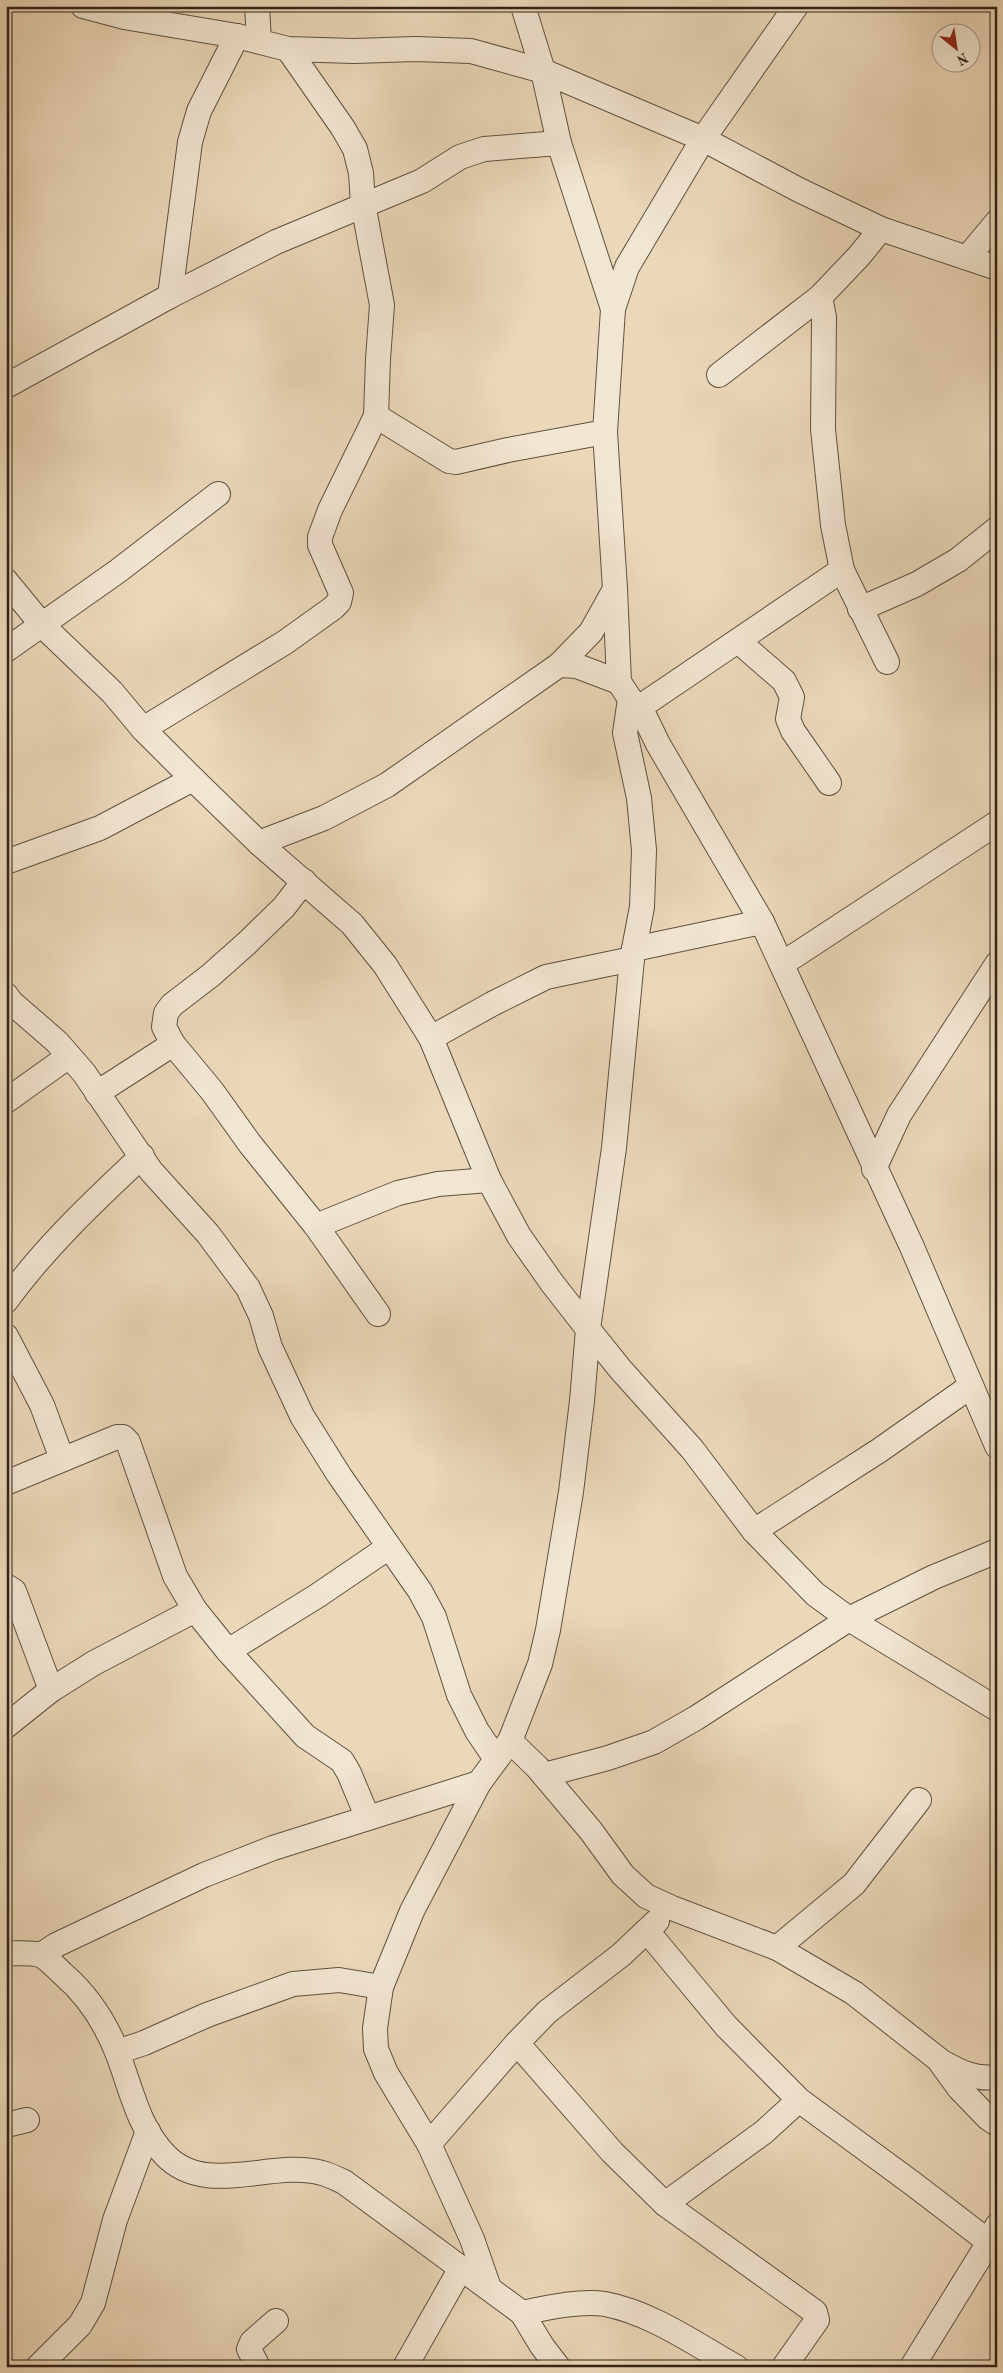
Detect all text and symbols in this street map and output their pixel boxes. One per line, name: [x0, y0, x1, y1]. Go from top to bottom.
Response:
north arrow: [930, 22, 980, 72]
text: N: [954, 50, 970, 67]

